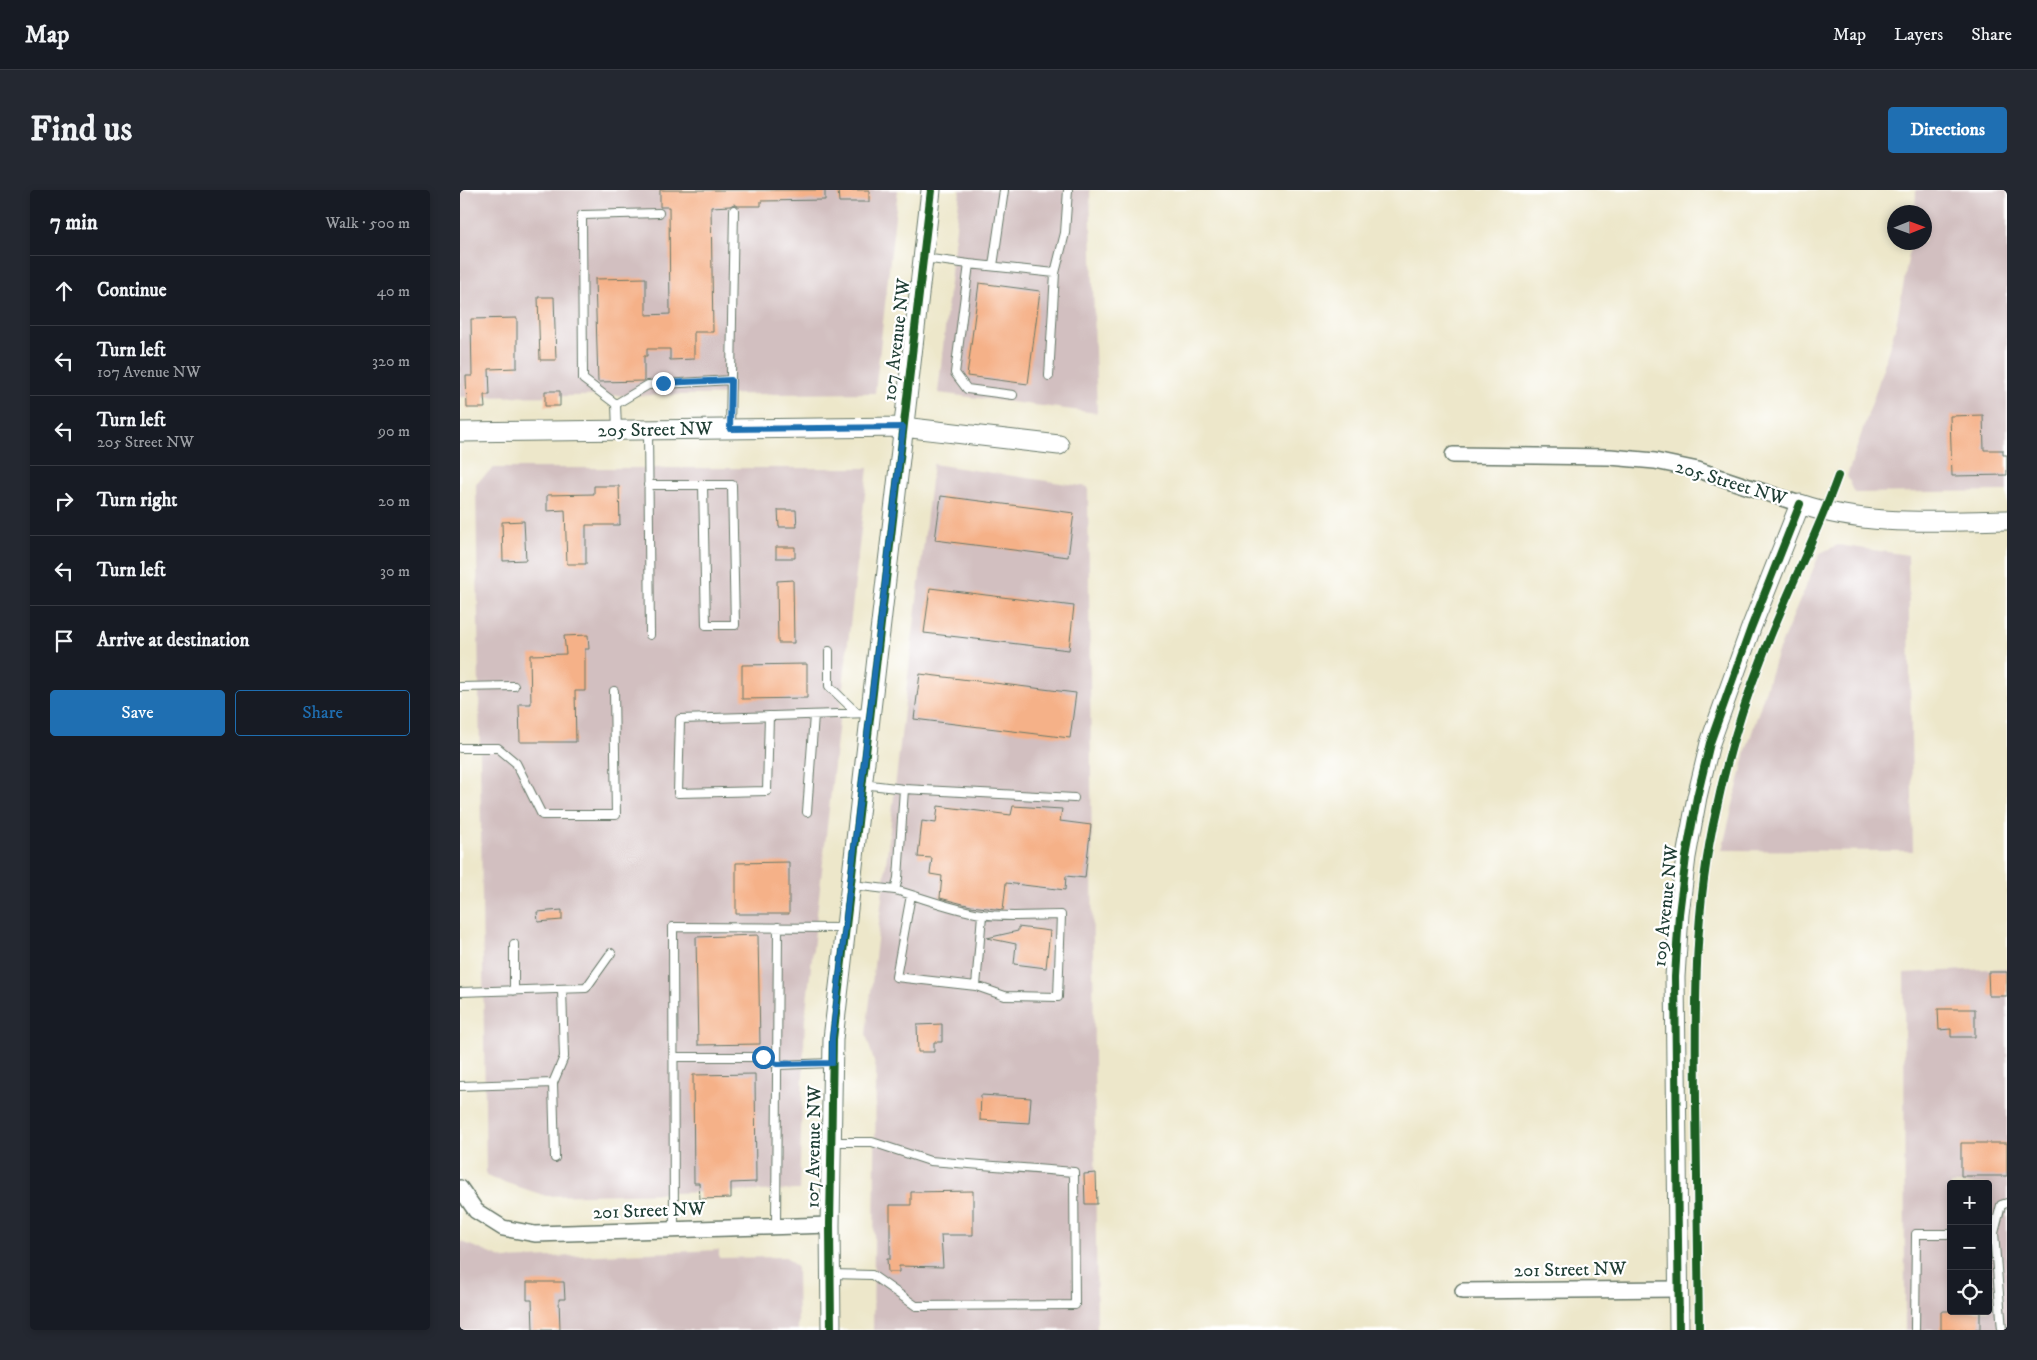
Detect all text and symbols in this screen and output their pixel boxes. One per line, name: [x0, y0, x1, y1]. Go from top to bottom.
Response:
text: Map: [25, 20, 69, 50]
text: Map: [1833, 24, 1866, 46]
text: Layers: [1894, 24, 1943, 46]
text: Share: [1971, 24, 2012, 46]
button: Directions: [1888, 107, 2007, 153]
text: Find us: [30, 108, 132, 152]
north arrow: [1887, 205, 1932, 250]
text: 7 min: [50, 210, 98, 236]
text: Walk · 500 m: [325, 213, 410, 233]
icon: ahead: [50, 277, 78, 305]
street label: 107 Avenue NW: [878, 277, 916, 402]
text: Continue: [97, 279, 167, 302]
text: 40 m: [377, 281, 410, 301]
text: Turn left: [97, 339, 166, 362]
icon: left: [50, 347, 78, 375]
text: 320 m: [372, 351, 410, 371]
text: 107 Avenue NW: [97, 362, 201, 382]
route end: [652, 372, 675, 395]
text: Turn left: [97, 409, 166, 432]
icon: left: [50, 417, 78, 445]
street label: 205 Street NW: [597, 417, 713, 443]
text: 90 m: [378, 421, 410, 441]
text: 205 Street NW: [97, 432, 194, 452]
street label: 205 Street NW: [1673, 455, 1790, 511]
icon: right: [50, 487, 78, 515]
text: Turn right: [97, 489, 177, 512]
text: 20 m: [378, 491, 410, 511]
icon: left: [50, 557, 78, 585]
text: Turn left: [97, 559, 166, 582]
text: 30 m: [380, 561, 410, 581]
icon: arrive: [50, 627, 78, 655]
text: Arrive at destination: [97, 629, 249, 652]
button: Save: [50, 690, 225, 736]
button: Share: [235, 690, 410, 736]
street label: 109 Avenue NW: [1648, 843, 1684, 968]
route start: [752, 1046, 775, 1069]
street label: 107 Avenue NW: [801, 1085, 827, 1209]
map controls: [1947, 1180, 1992, 1315]
button: +: [1947, 1180, 1992, 1225]
street label: 201 Street NW: [592, 1198, 706, 1224]
button: −: [1947, 1225, 1992, 1270]
street label: 201 Street NW: [1514, 1258, 1627, 1282]
button: locate: [1947, 1270, 1992, 1315]

